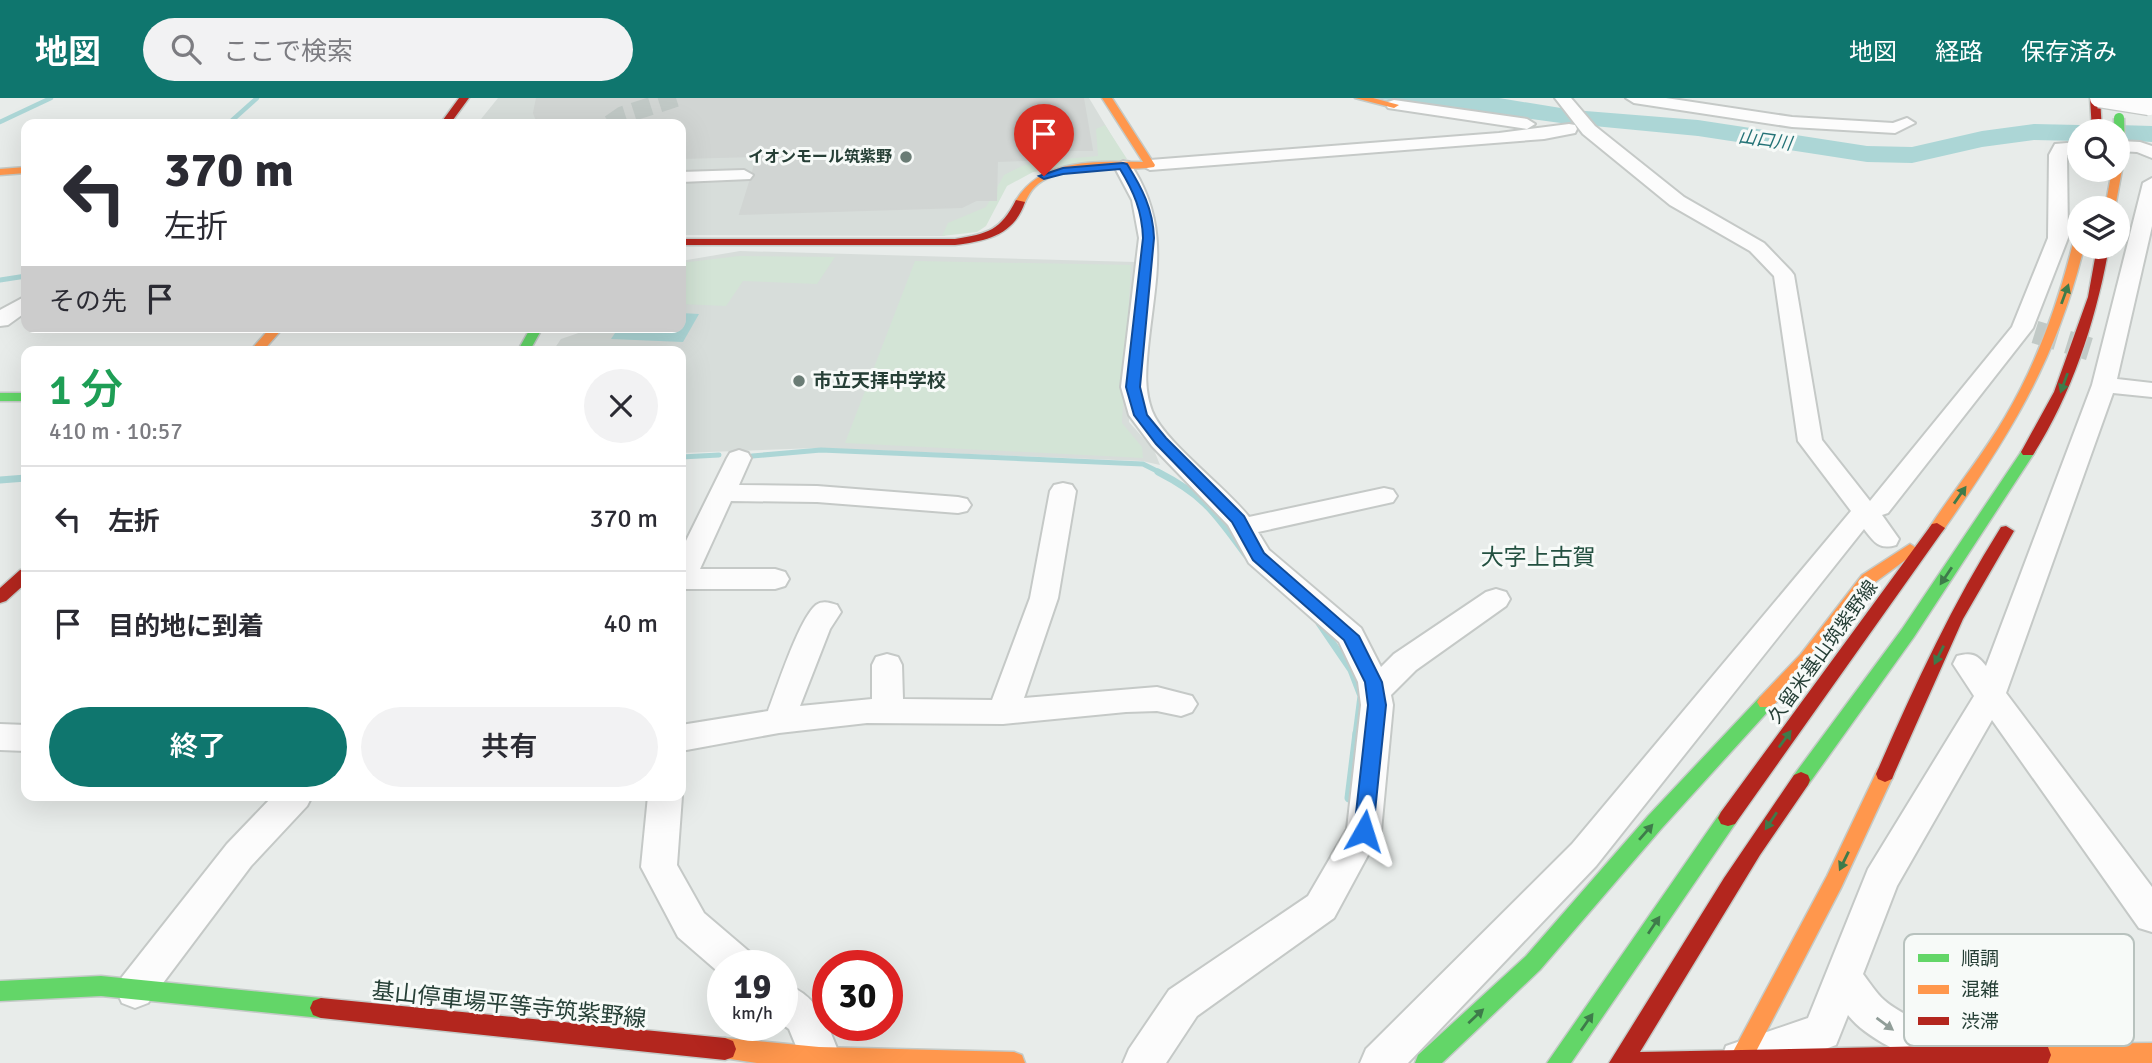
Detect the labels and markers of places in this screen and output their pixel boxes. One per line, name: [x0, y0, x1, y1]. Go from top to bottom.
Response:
pin: [1014, 104, 1074, 176]
place label: イオンモール筑紫野: [748, 147, 892, 167]
marker: イオンモール筑紫野: [898, 149, 914, 165]
place label: 市立天拝中学校: [813, 369, 946, 393]
marker: 市立天拝中学校: [791, 373, 807, 389]

